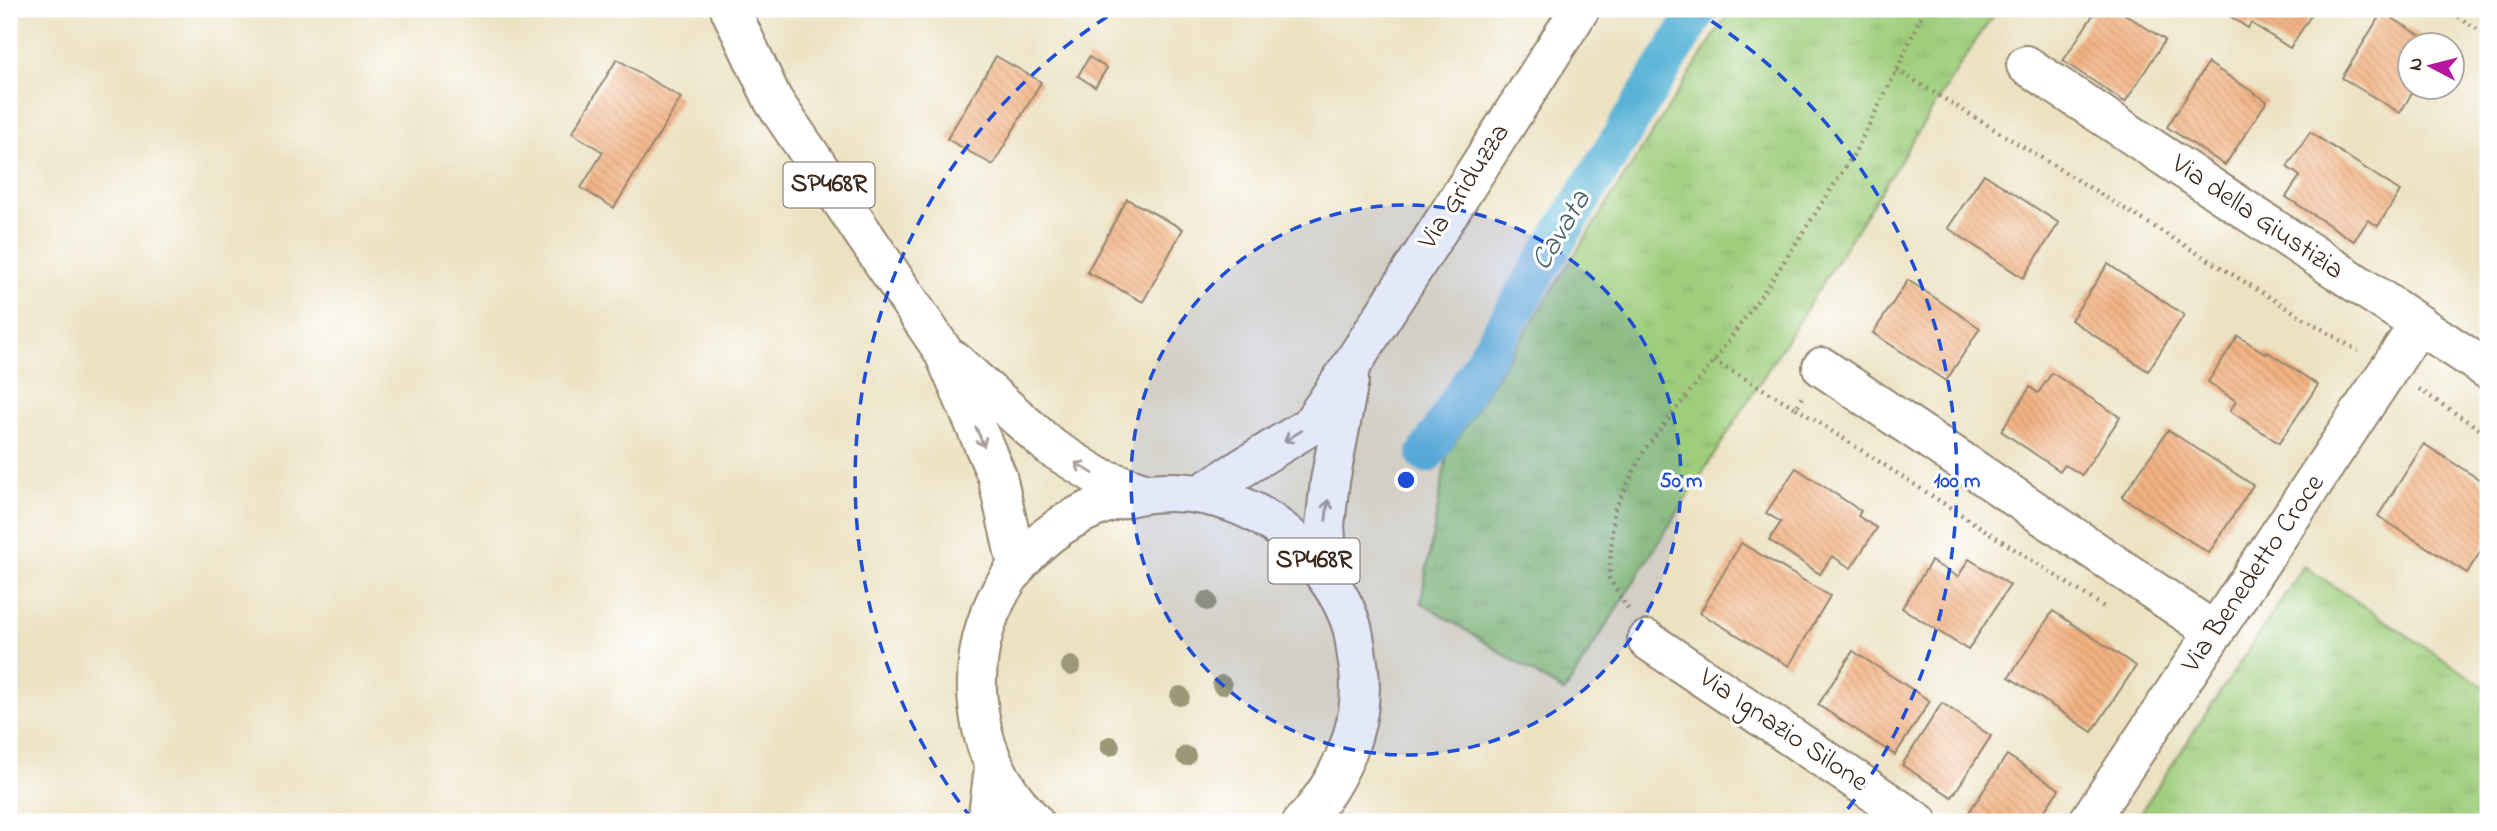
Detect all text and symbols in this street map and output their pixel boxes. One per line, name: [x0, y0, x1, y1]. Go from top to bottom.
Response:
north arrow: [2396, 32, 2466, 102]
text: N: [2402, 56, 2431, 72]
street label: Via Griduzza: [1408, 116, 1521, 259]
street label: Via della Giustizia: [2162, 144, 2352, 291]
road number: SP468R: [784, 162, 874, 208]
water label: Cavata: [1521, 182, 1604, 280]
one-way arrow: [974, 425, 987, 447]
one-way arrow: [1283, 430, 1303, 444]
one-way arrow: [1075, 461, 1095, 475]
street label: Via Benedetto Croce: [2172, 466, 2336, 682]
text: 50 m: [1660, 467, 1702, 497]
text: 100 m: [1934, 467, 1980, 497]
centre of rings: [1394, 468, 1418, 492]
one-way arrow: [1321, 500, 1334, 522]
road number: SP468R: [1268, 538, 1360, 583]
street label: Via Ignazio Silone: [1689, 658, 1876, 803]

